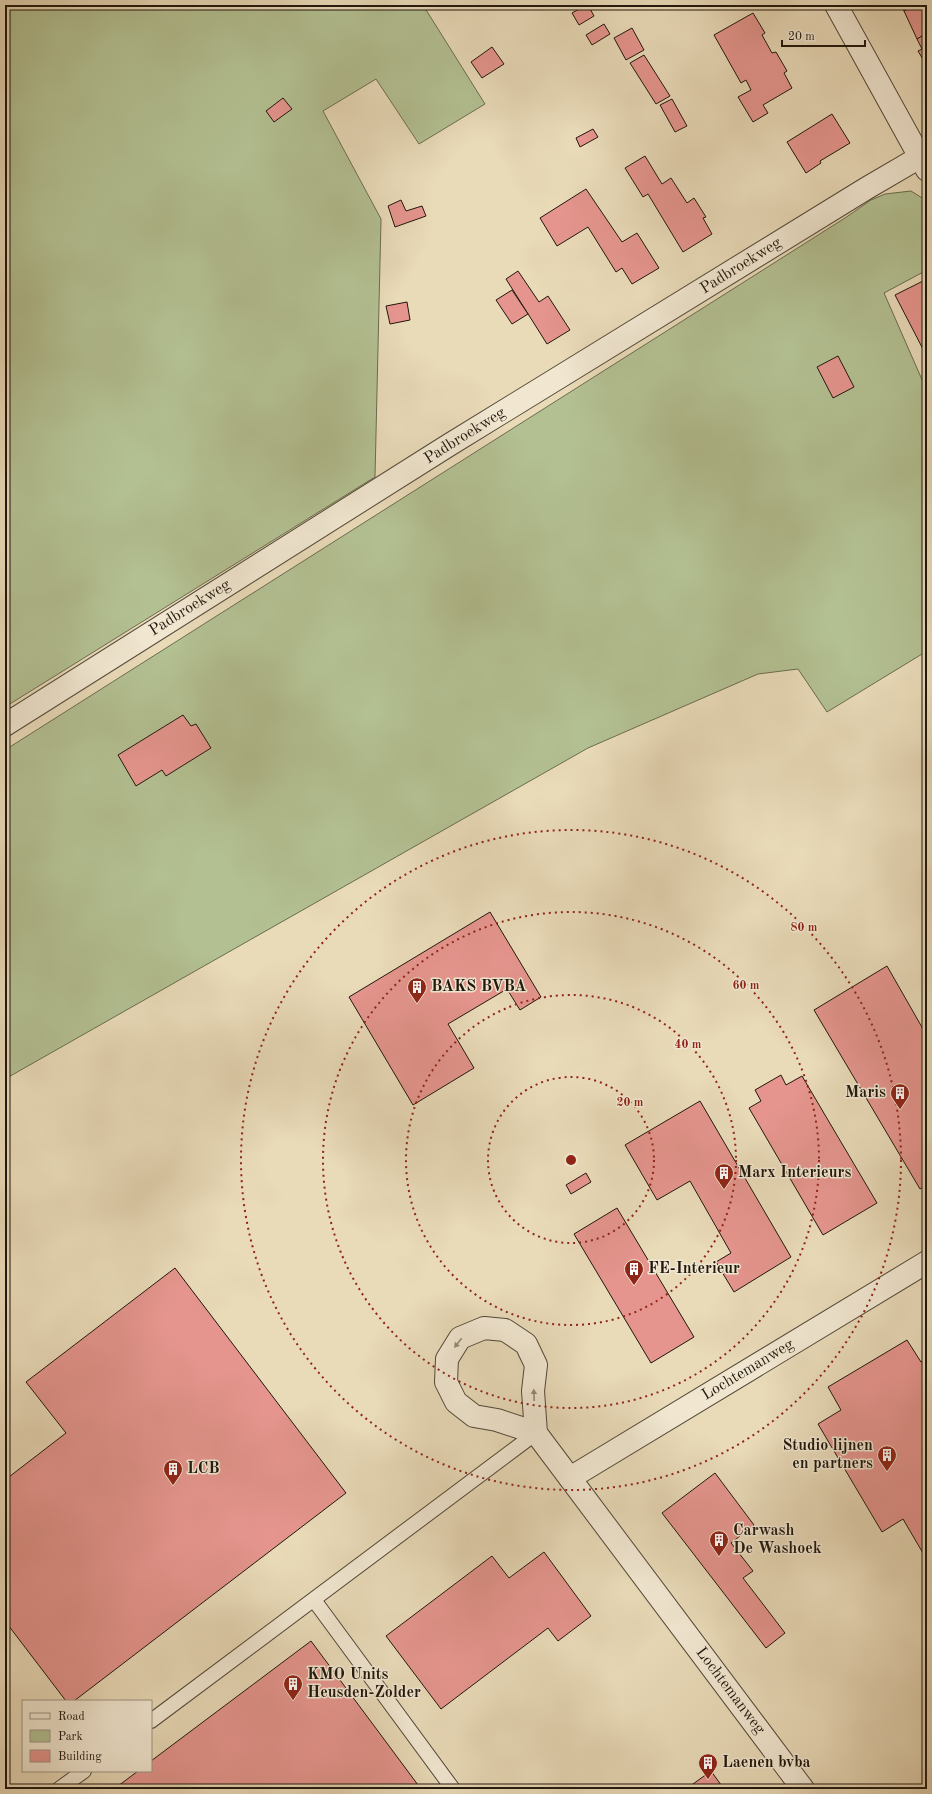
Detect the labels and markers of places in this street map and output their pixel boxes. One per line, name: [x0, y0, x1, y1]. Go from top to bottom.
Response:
building icon: BAKS BVBA: [406, 976, 428, 1004]
place label: BAKS BVBA: [431, 979, 526, 995]
building icon: Maris: [889, 1082, 911, 1110]
place label: Maris: [845, 1085, 886, 1101]
centre of rings: [564, 1153, 578, 1167]
building icon: Marx Interieurs: [713, 1162, 735, 1190]
place label: Marx Interieurs: [738, 1165, 851, 1181]
building icon: FE-Interieur: [623, 1258, 645, 1286]
place label: FE-Interieur: [648, 1261, 740, 1277]
place label: Studio lijnen en partners: [782, 1438, 873, 1472]
building icon: Studio lijnen en partners: [876, 1444, 898, 1472]
building icon: LCB: [162, 1458, 184, 1486]
place label: LCB: [187, 1461, 220, 1477]
place label: Carwash De Washoek: [733, 1523, 822, 1557]
building icon: Carwash De Washoek: [708, 1529, 730, 1557]
place label: KMO Units Heusden-Zolder: [307, 1667, 421, 1701]
building icon: KMO Units Heusden-Zolder: [282, 1673, 304, 1701]
building icon: Laenen bvba: [697, 1752, 719, 1780]
place label: Laenen bvba: [722, 1755, 811, 1771]

